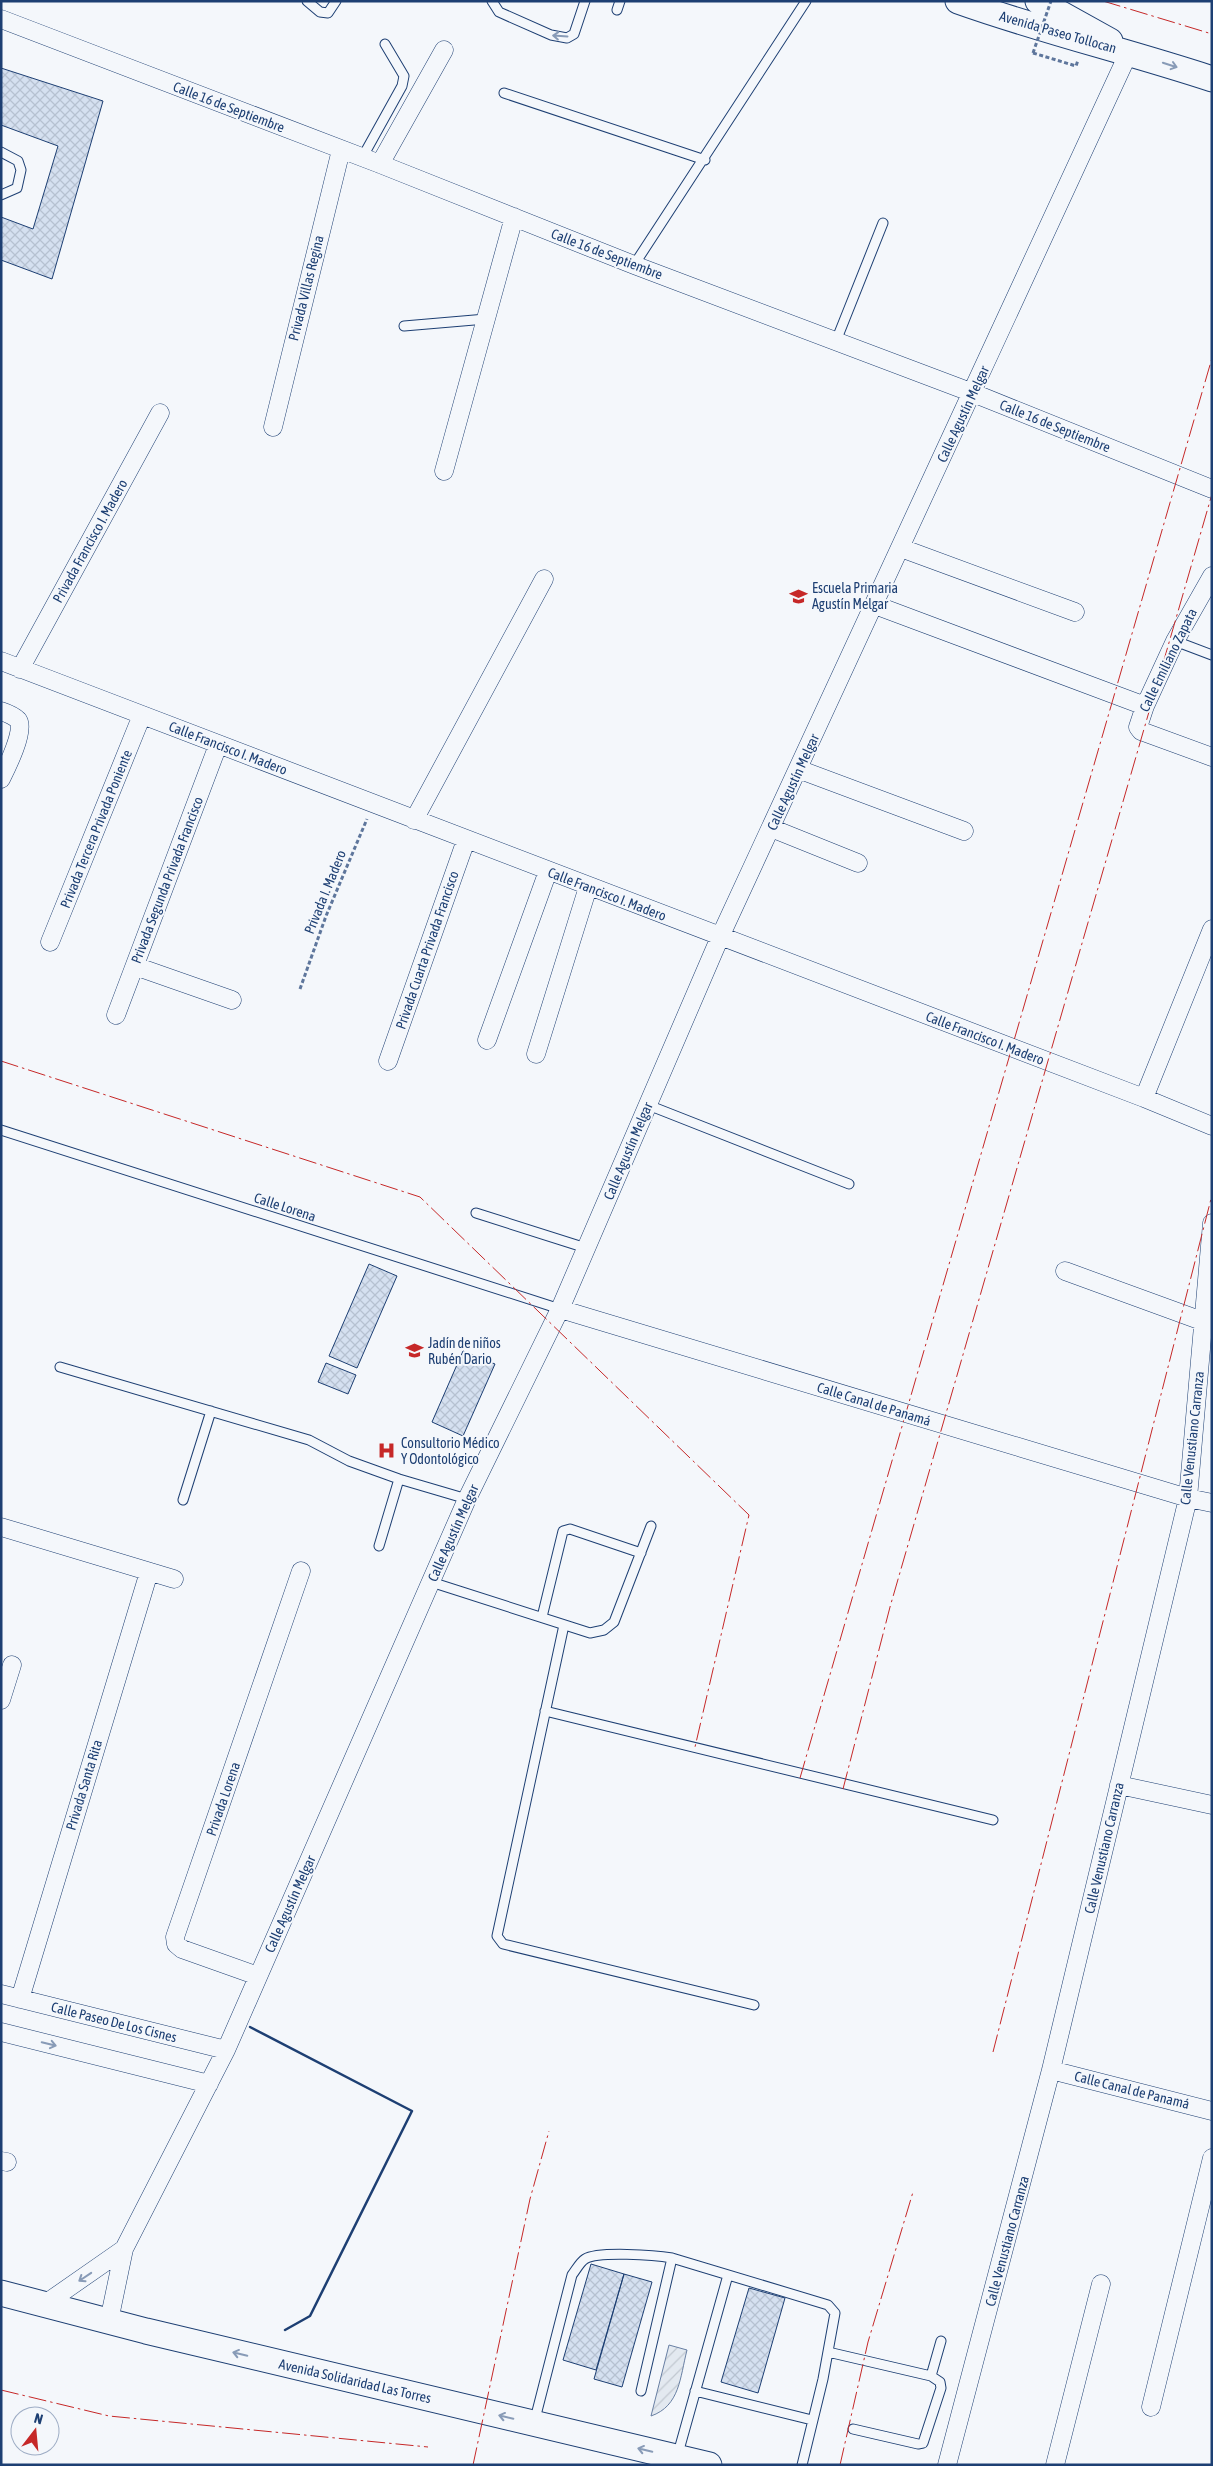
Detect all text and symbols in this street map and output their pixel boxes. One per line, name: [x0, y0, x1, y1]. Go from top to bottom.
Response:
street label: Avenida Paseo Tollocan: [998, 8, 1118, 56]
one-way arrow: [553, 31, 569, 41]
one-way arrow: [1162, 61, 1178, 71]
street label: Calle 16 de Septiembre: [171, 78, 287, 136]
street label: Calle 16 de Septiembre: [549, 225, 665, 283]
street label: Privada Villas Regina: [285, 234, 327, 342]
street label: Calle Agustín Melgar: [934, 362, 993, 465]
street label: Calle 16 de Septiembre: [997, 396, 1113, 456]
street label: Privada Francisco I. Madero: [49, 477, 131, 605]
place label: Escuela Primaria Agustín Melgar: [812, 580, 898, 612]
school or university icon: Escuela Primaria Agustín Melgar: [788, 586, 808, 606]
street label: Calle Emiliano Zapata: [1136, 606, 1200, 714]
street label: Calle Francisco I. Madero: [167, 718, 289, 778]
street label: Calle Agustín Melgar: [764, 730, 823, 833]
street label: Privada Tercera Privada Poniente: [57, 748, 135, 910]
street label: Privada Segunda Privada Francisco: [128, 794, 206, 966]
street label: Privada I. Madero: [301, 848, 349, 936]
street label: Calle Francisco I. Madero: [546, 864, 668, 924]
street label: Privada Cuarta Privada Francisco: [392, 869, 462, 1031]
street label: Calle Francisco I. Madero: [924, 1008, 1046, 1068]
street label: Calle Agustín Melgar: [600, 1099, 656, 1202]
street label: Calle Lorena: [252, 1189, 318, 1225]
place label: Jadín de niños Rubén Dario: [428, 1335, 501, 1367]
school or university icon: Jadín de niños Rubén Dario: [404, 1341, 424, 1361]
street label: Calle Venustiano Carranza: [1177, 1370, 1207, 1506]
street label: Calle Canal de Panamá: [815, 1379, 933, 1429]
place label: Consultorio Médico Y Odontológico: [401, 1435, 500, 1467]
hospital icon: Consultorio Médico Y Odontológico: [377, 1441, 397, 1461]
street label: Calle Agustín Melgar: [424, 1481, 482, 1584]
street label: Privada Santa Rita: [63, 1738, 105, 1832]
street label: Privada Lorena: [203, 1760, 243, 1838]
street label: Calle Venustiano Carranza: [1081, 1781, 1127, 1915]
street label: Calle Agustín Melgar: [261, 1852, 319, 1955]
street label: Calle Paseo De Los Cisnes: [50, 1999, 178, 2045]
one-way arrow: [40, 2040, 56, 2049]
street label: Calle Canal de Panamá: [1073, 2068, 1191, 2112]
street label: Calle Venustiano Carranza: [982, 2174, 1032, 2308]
one-way arrow: [78, 2272, 92, 2282]
one-way arrow: [233, 2349, 249, 2358]
street label: Avenida Solidaridad Las Torres: [277, 2356, 433, 2406]
north arrow: [10, 2406, 60, 2456]
text: N: [32, 2410, 45, 2427]
one-way arrow: [498, 2412, 514, 2421]
one-way arrow: [637, 2445, 653, 2454]

